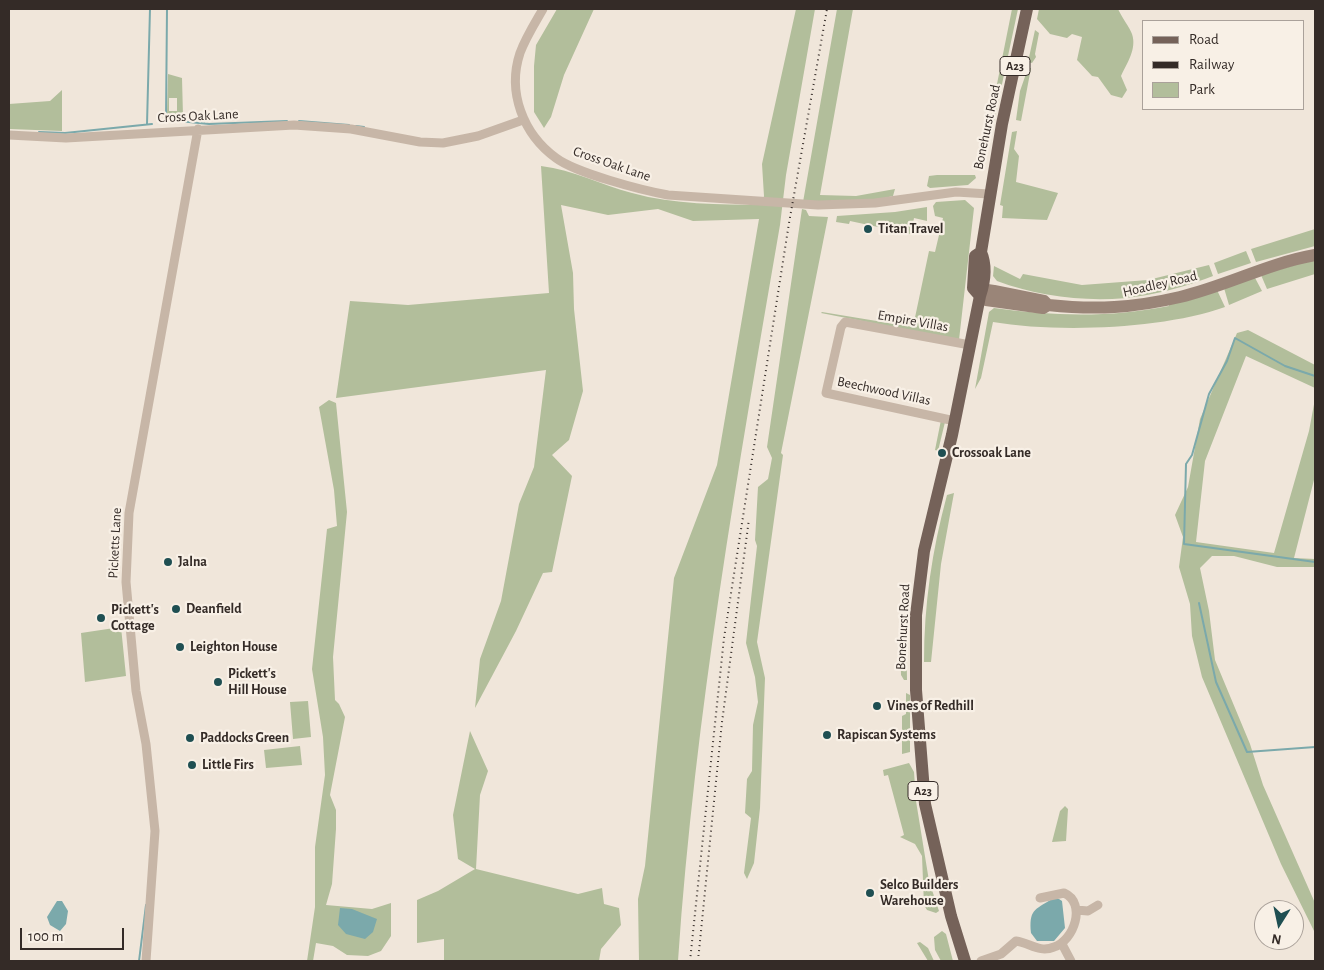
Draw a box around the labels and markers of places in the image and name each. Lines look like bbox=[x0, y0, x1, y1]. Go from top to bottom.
place label: Titan Travel bbox=[878, 221, 944, 237]
marker: Titan Travel bbox=[862, 223, 874, 235]
place label: Crossoak Lane bbox=[952, 445, 1031, 461]
marker: Crossoak Lane bbox=[936, 447, 948, 459]
place label: Jalna bbox=[178, 554, 207, 570]
marker: Jalna bbox=[162, 556, 174, 568]
place label: Deanfield bbox=[186, 601, 242, 617]
place label: Pickett's Cottage bbox=[111, 602, 159, 634]
marker: Deanfield bbox=[170, 603, 182, 615]
marker: Pickett's Cottage bbox=[95, 612, 107, 624]
place label: Leighton House bbox=[190, 639, 277, 655]
marker: Leighton House bbox=[174, 641, 186, 653]
place label: Pickett's Hill House bbox=[228, 666, 287, 699]
marker: Pickett's Hill House bbox=[212, 676, 224, 688]
place label: Vines of Redhill bbox=[887, 698, 974, 714]
marker: Vines of Redhill bbox=[871, 700, 883, 712]
place label: Rapiscan Systems bbox=[837, 727, 936, 743]
marker: Rapiscan Systems bbox=[821, 729, 833, 741]
place label: Paddocks Green bbox=[200, 730, 289, 746]
marker: Paddocks Green bbox=[184, 732, 196, 744]
place label: Little Firs bbox=[202, 757, 254, 773]
marker: Little Firs bbox=[186, 759, 198, 771]
place label: Selco Builders Warehouse bbox=[880, 877, 958, 910]
marker: Selco Builders Warehouse bbox=[864, 887, 876, 899]

